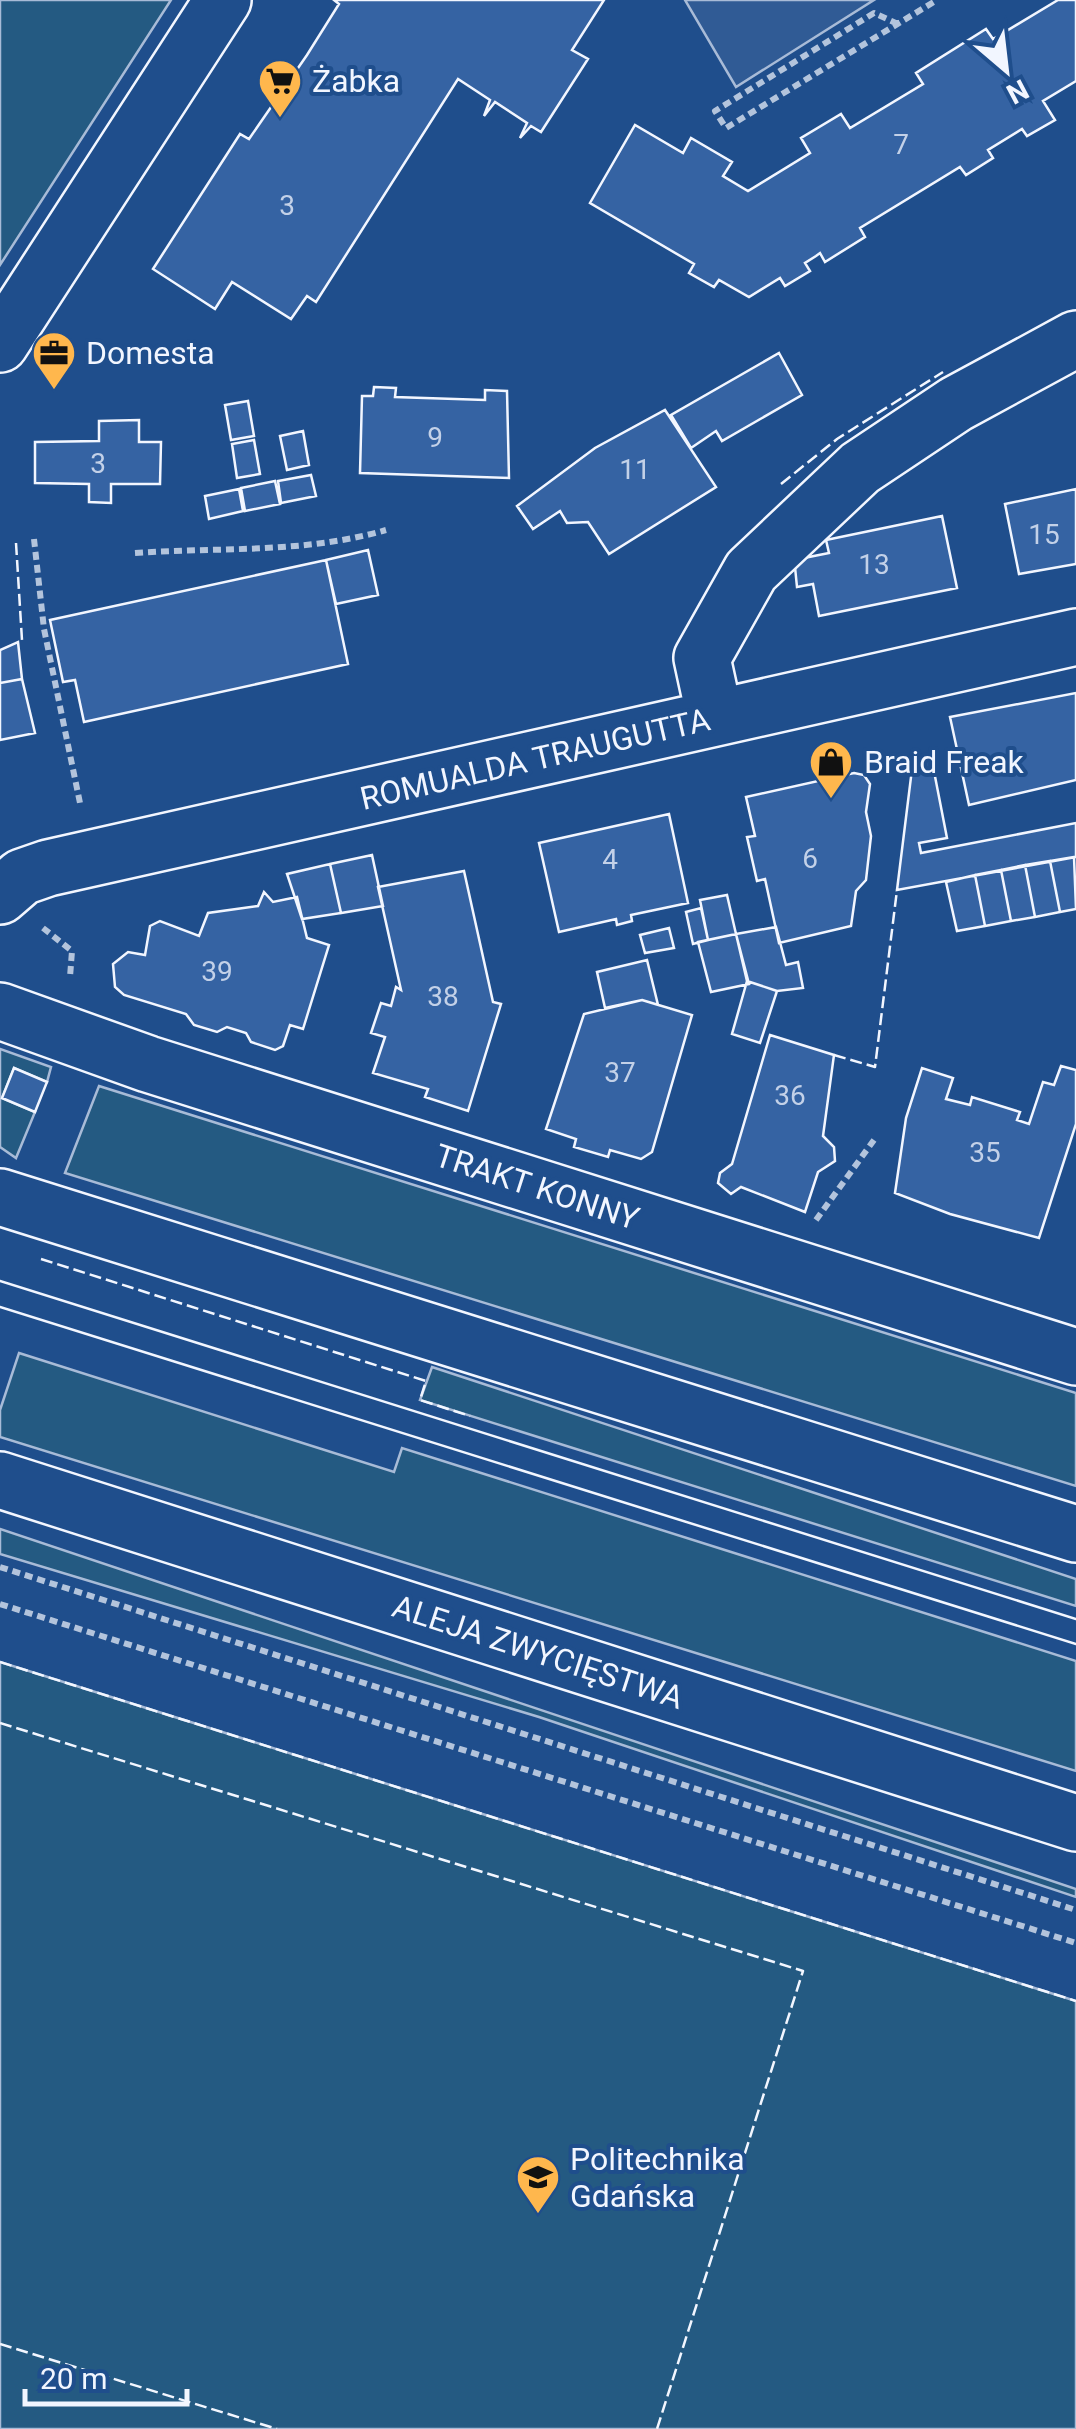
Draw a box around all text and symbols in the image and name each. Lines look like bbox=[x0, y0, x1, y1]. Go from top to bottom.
north arrow bbox=[956, 20, 1056, 120]
supermarket icon: Żabka bbox=[257, 58, 303, 119]
place label: Żabka bbox=[312, 62, 400, 100]
text: N bbox=[1001, 72, 1034, 111]
house number: 7 bbox=[893, 128, 909, 161]
house number: 3 bbox=[279, 189, 295, 222]
office icon: Domesta bbox=[31, 330, 77, 391]
place label: Domesta bbox=[86, 334, 215, 372]
house number: 9 bbox=[427, 421, 443, 454]
house number: 3 bbox=[90, 447, 106, 480]
house number: 11 bbox=[619, 453, 651, 486]
house number: 15 bbox=[1028, 518, 1060, 551]
house number: 13 bbox=[858, 548, 890, 581]
street label: ROMUALDA TRAUGUTTA bbox=[356, 700, 714, 818]
shop icon: Braid Freak bbox=[808, 739, 854, 800]
place label: Braid Freak bbox=[864, 743, 1025, 781]
house number: 6 bbox=[802, 842, 818, 875]
house number: 4 bbox=[602, 843, 618, 876]
house number: 39 bbox=[201, 955, 233, 988]
house number: 38 bbox=[427, 980, 459, 1013]
house number: 37 bbox=[604, 1056, 636, 1089]
house number: 36 bbox=[774, 1079, 806, 1112]
street label: TRAKT KONNY bbox=[430, 1136, 644, 1238]
house number: 35 bbox=[969, 1136, 1001, 1169]
street label: ALEJA ZWYCIĘSTWA bbox=[388, 1587, 688, 1717]
place label: Politechnika Gdańska bbox=[570, 2140, 745, 2215]
school or university icon: Politechnika Gdańska bbox=[515, 2154, 561, 2215]
scale bar bbox=[25, 2344, 188, 2406]
text: 20 m bbox=[40, 2361, 107, 2396]

